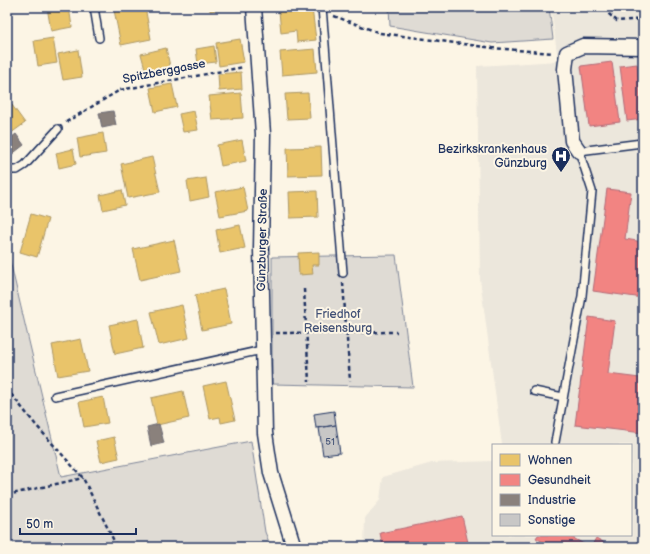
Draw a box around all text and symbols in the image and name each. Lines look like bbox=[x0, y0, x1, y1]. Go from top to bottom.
street label: Spitzberggasse bbox=[121, 56, 207, 87]
place label: Bezirkskrankenhaus Günzburg bbox=[438, 142, 547, 171]
hospital icon: Bezirkskrankenhaus Günzburg bbox=[550, 145, 572, 173]
street label: Günzburger Straße bbox=[254, 189, 271, 291]
park label: Friedhof Reisensburg bbox=[304, 307, 372, 336]
house number: 51 bbox=[325, 436, 335, 448]
legend bbox=[492, 444, 632, 536]
text: Wohnen bbox=[528, 453, 573, 468]
text: Gesundheit bbox=[528, 473, 591, 488]
text: Industrie bbox=[528, 493, 576, 508]
scale bar bbox=[20, 510, 136, 536]
text: Sonstige bbox=[528, 513, 575, 528]
text: 50 m bbox=[26, 517, 53, 532]

